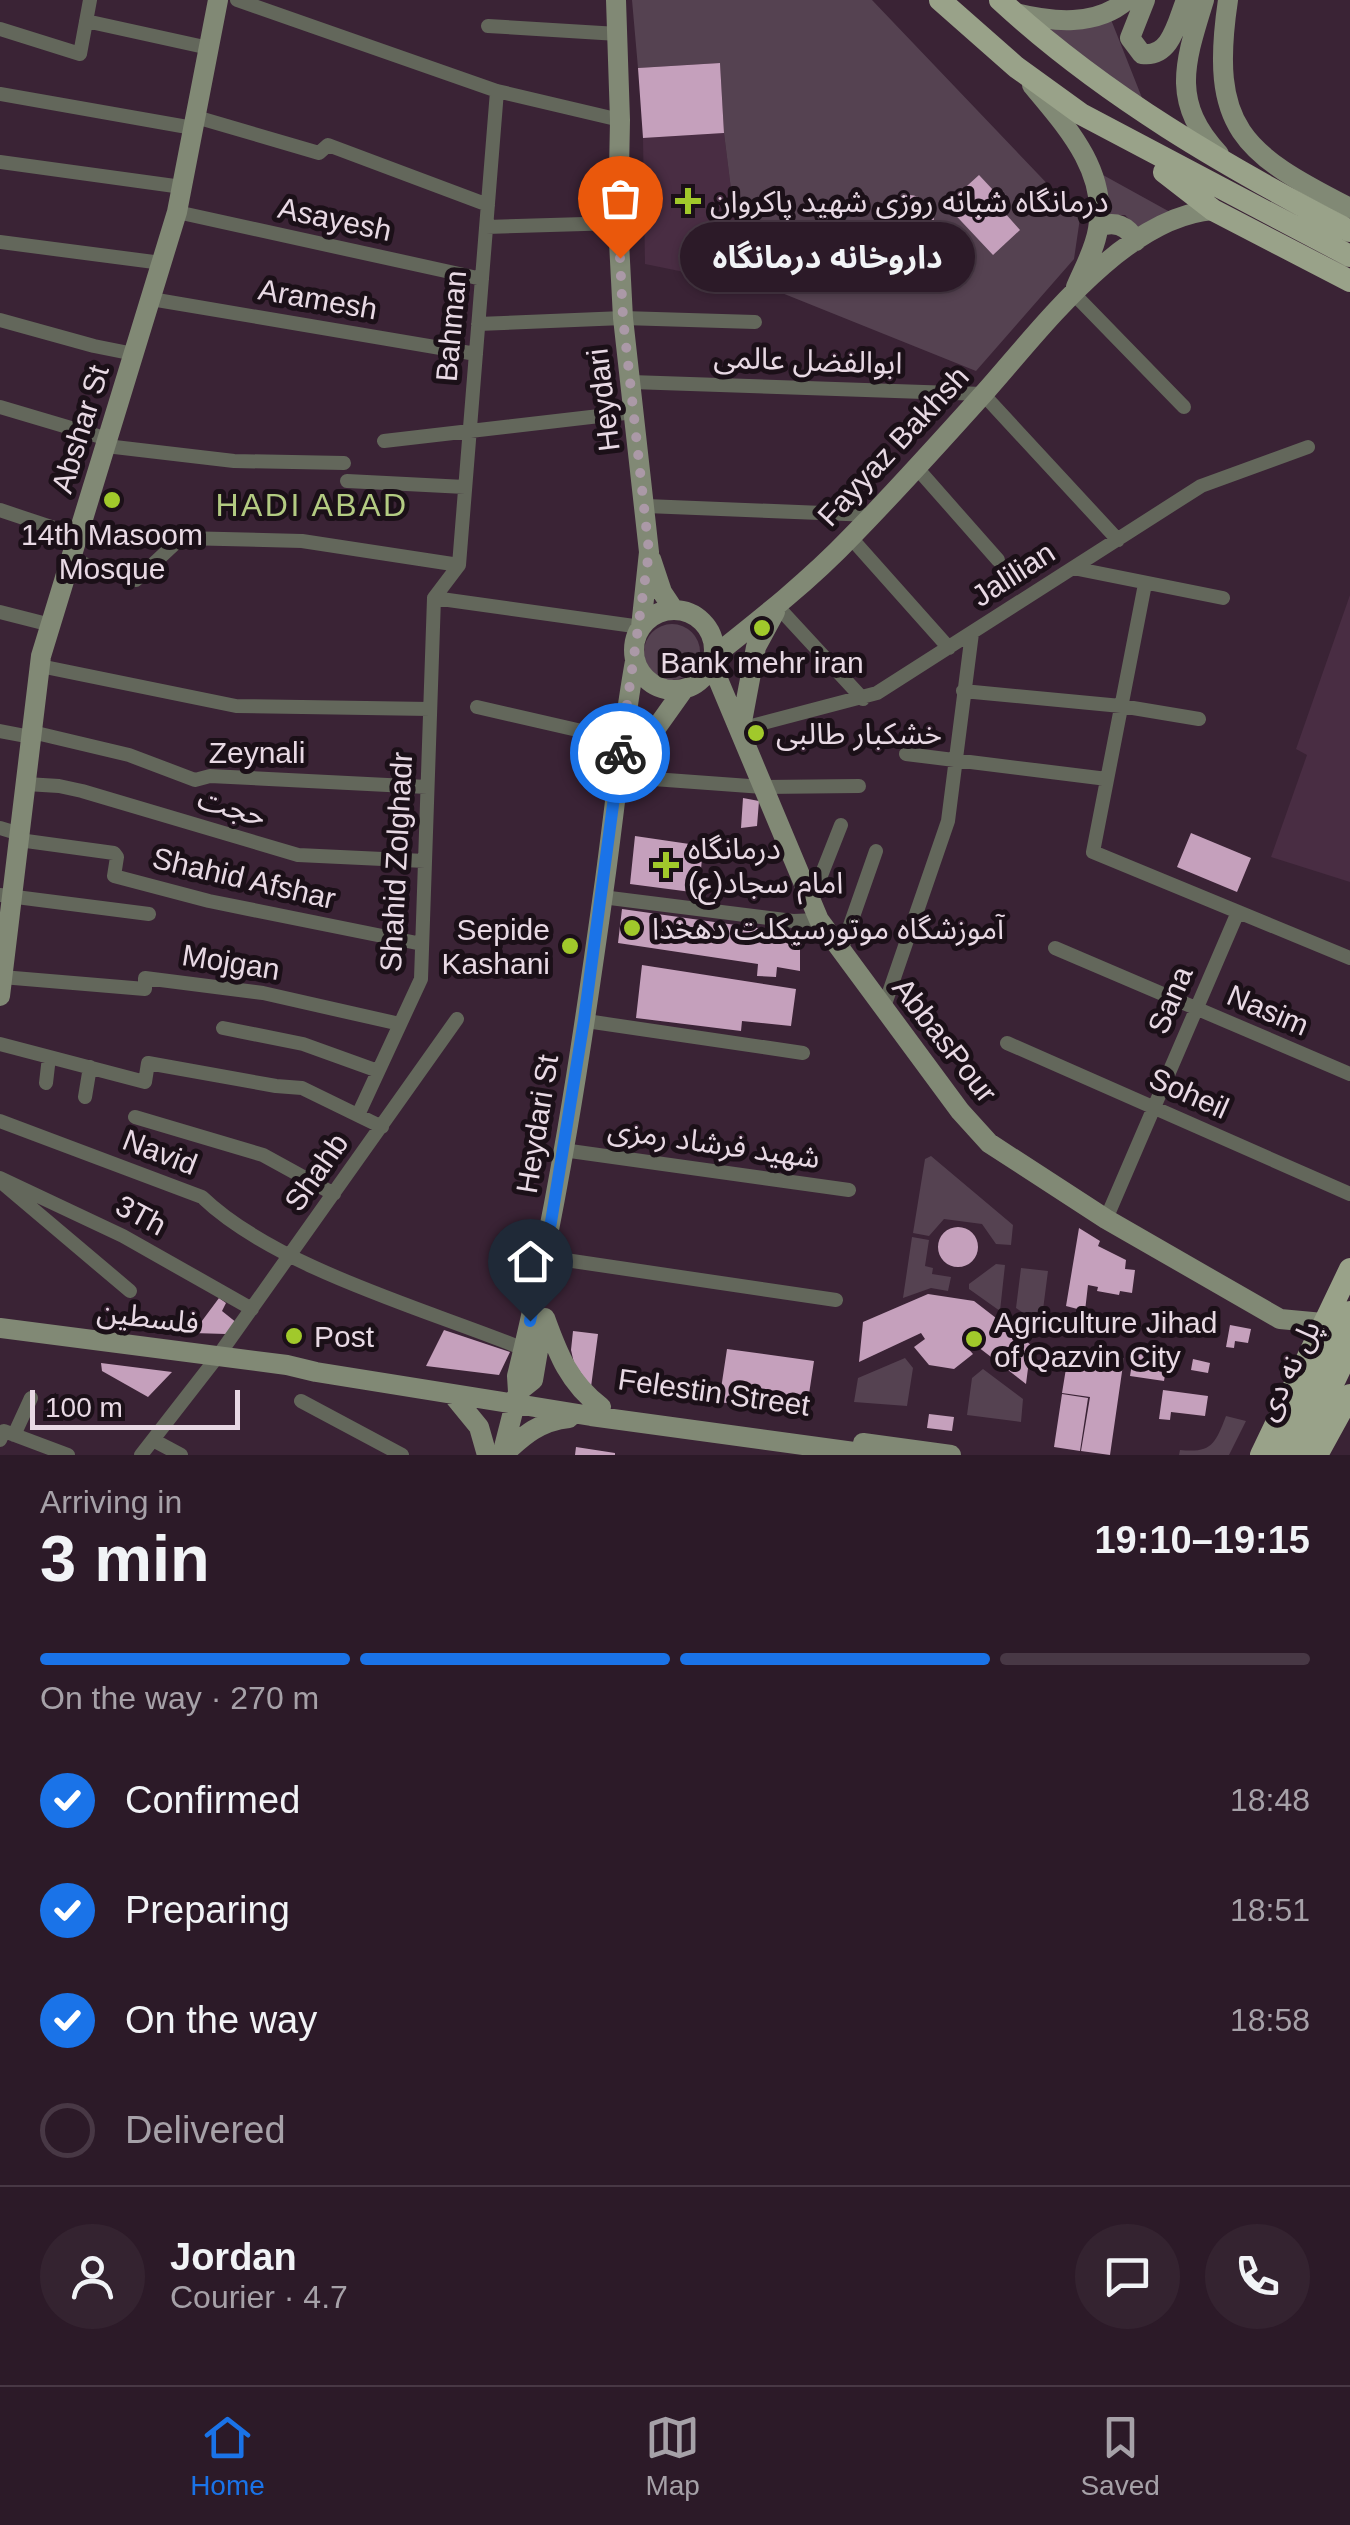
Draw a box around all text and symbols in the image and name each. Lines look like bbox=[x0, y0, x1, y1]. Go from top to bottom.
pin bbox=[578, 156, 663, 259]
icon: bag bbox=[593, 171, 648, 226]
place label: درمانگاه شبانه روزی شهید پاکروان bbox=[710, 185, 1108, 221]
marker: درمانگاه شبانه روزی شهید پاکروان bbox=[675, 188, 701, 214]
street label: Asayesh bbox=[275, 191, 395, 247]
callout: داروخانه درمانگاه bbox=[680, 223, 975, 293]
text: داروخانه درمانگاه bbox=[712, 239, 943, 275]
street label: Bahman bbox=[430, 269, 472, 383]
street label: Aramesh bbox=[256, 272, 380, 326]
street label: ابوالفضل عالمی bbox=[713, 340, 903, 381]
street label: Heydari bbox=[580, 347, 626, 453]
street label: Fayyaz Bakhsh bbox=[811, 360, 975, 532]
street label: Abshar St bbox=[45, 361, 115, 497]
district label: HADI ABAD bbox=[215, 487, 409, 523]
marker: 14th Masoom Mosque bbox=[101, 489, 123, 511]
place label: 14th Masoom Mosque bbox=[21, 518, 203, 585]
street label: Jalilian bbox=[966, 535, 1060, 613]
marker: Bank mehr iran bbox=[751, 617, 773, 639]
place label: Bank mehr iran bbox=[660, 646, 864, 679]
courier bbox=[570, 703, 670, 803]
place label: خشکبار طالبی bbox=[776, 717, 942, 751]
marker: خشکبار طالبی bbox=[745, 722, 767, 744]
icon: bike bbox=[593, 726, 648, 781]
street label: Zeynali bbox=[209, 736, 305, 769]
street label: Shahid Zolghadr bbox=[374, 751, 418, 973]
street label: حجت bbox=[194, 782, 270, 832]
place label: درمانگاه امام سجاد(ع) bbox=[688, 832, 843, 905]
street label: Shahid Afshar bbox=[149, 841, 339, 915]
marker: درمانگاه امام سجاد(ع) bbox=[653, 852, 679, 878]
place label: آموزشگاه موتورسیکلت دهخدا bbox=[652, 912, 1005, 946]
place label: Sepide Kashani bbox=[442, 913, 550, 980]
marker: آموزشگاه موتورسیکلت دهخدا bbox=[621, 917, 643, 939]
marker: Sepide Kashani bbox=[559, 935, 581, 957]
street label: Mojgan bbox=[180, 938, 282, 986]
street label: Sana bbox=[1141, 961, 1199, 1039]
street label: AbbasPour bbox=[886, 971, 1004, 1109]
street label: Nasim bbox=[1222, 978, 1314, 1042]
street label: Heydari St bbox=[510, 1052, 564, 1196]
street label: Soheil bbox=[1144, 1061, 1234, 1125]
street label: شهید فرشاد رمزی bbox=[606, 1112, 822, 1175]
street label: Navid bbox=[118, 1123, 202, 1181]
street label: Shahb bbox=[278, 1127, 354, 1217]
street label: 3Th bbox=[110, 1188, 172, 1242]
pin bbox=[488, 1219, 573, 1322]
icon: home bbox=[503, 1234, 558, 1289]
street label: فلسطین bbox=[95, 1294, 201, 1341]
place label: Agriculture Jihad of Qazvin City bbox=[994, 1306, 1217, 1373]
street label: پل نه دی bbox=[1250, 1315, 1329, 1427]
place label: Post bbox=[314, 1320, 375, 1353]
marker: Post bbox=[283, 1325, 305, 1347]
marker: Agriculture Jihad of Qazvin City bbox=[963, 1328, 985, 1350]
street label: Felestin Street bbox=[616, 1362, 813, 1422]
scale bar bbox=[30, 1385, 240, 1430]
text: 100 m bbox=[45, 1392, 123, 1423]
text: Arriving in bbox=[40, 1484, 182, 1520]
text: 19:10–19:15 bbox=[1094, 1519, 1310, 1561]
text: 3 min bbox=[40, 1522, 210, 1595]
text: On the way · 270 m bbox=[40, 1680, 319, 1716]
icon: check bbox=[40, 1773, 95, 1828]
text: Confirmed bbox=[125, 1779, 300, 1821]
text: 18:48 bbox=[1230, 1782, 1310, 1818]
icon: check bbox=[40, 1883, 95, 1938]
text: Preparing bbox=[125, 1889, 290, 1931]
text: 18:51 bbox=[1230, 1892, 1310, 1928]
icon: check bbox=[40, 1993, 95, 2048]
text: On the way bbox=[125, 1999, 317, 2041]
text: 18:58 bbox=[1230, 2002, 1310, 2038]
text: Delivered bbox=[125, 2109, 286, 2151]
button: person bbox=[40, 2224, 145, 2329]
button: chat bbox=[1075, 2224, 1180, 2329]
button: phone bbox=[1205, 2224, 1310, 2329]
text: Jordan bbox=[170, 2236, 297, 2278]
text: Courier · 4.7 bbox=[170, 2279, 348, 2315]
tab: Home bbox=[190, 2410, 265, 2502]
tab: Map bbox=[645, 2410, 700, 2502]
tab: Saved bbox=[1080, 2410, 1160, 2502]

